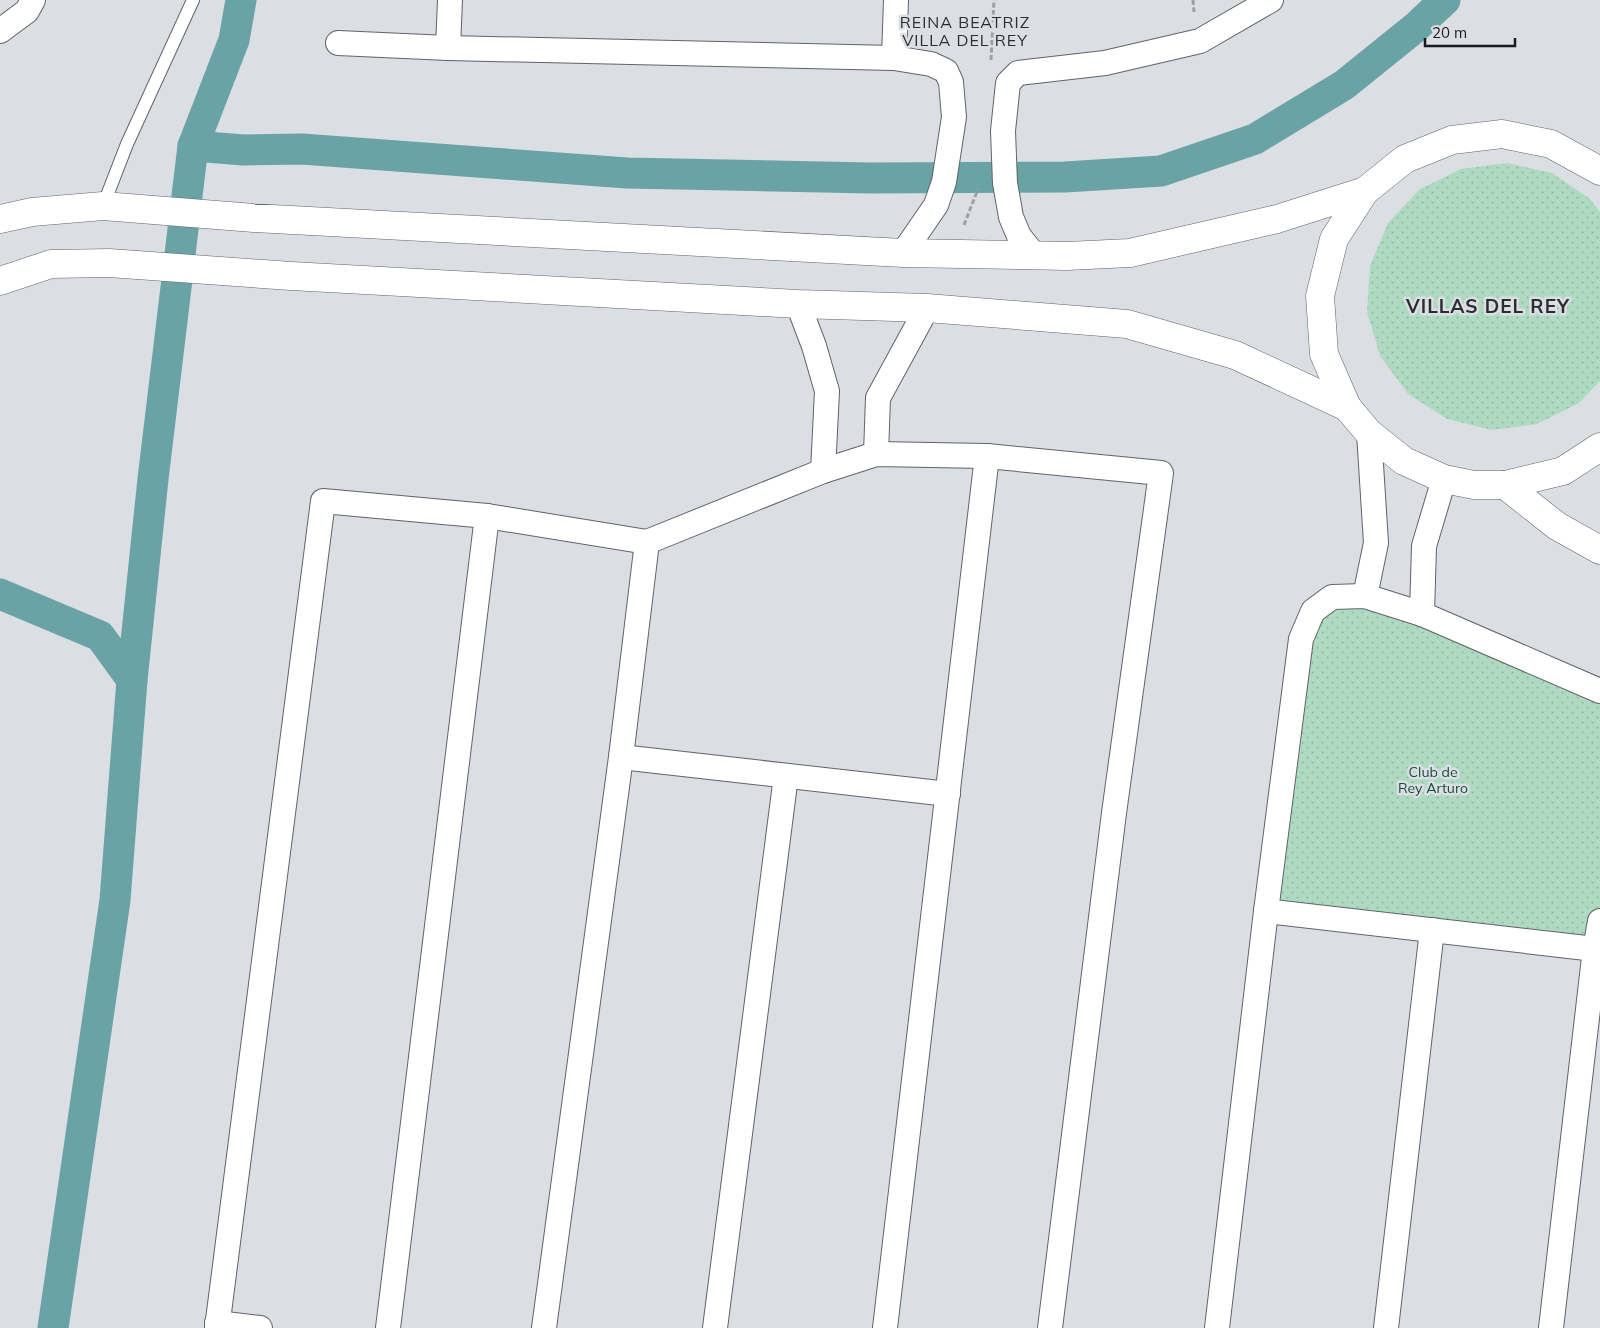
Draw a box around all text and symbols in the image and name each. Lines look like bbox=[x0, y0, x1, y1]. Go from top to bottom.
district label: REINA BEATRIZ VILLA DEL REY bbox=[900, 12, 1030, 50]
scale bar bbox=[1425, 15, 1515, 47]
text: 20 m bbox=[1432, 23, 1467, 42]
district label: VILLAS DEL REY bbox=[1405, 294, 1570, 318]
park label: Club de Rey Arturo bbox=[1398, 763, 1468, 797]

